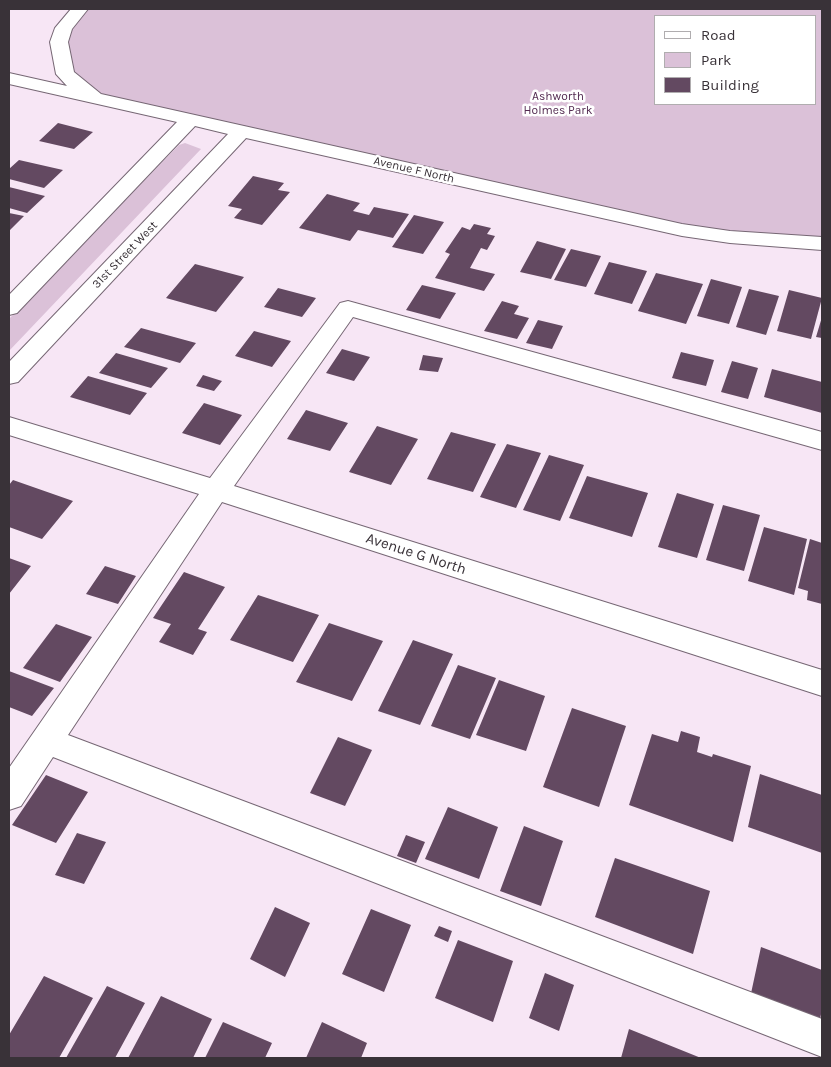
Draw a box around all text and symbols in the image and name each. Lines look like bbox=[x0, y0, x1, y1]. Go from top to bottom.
legend bbox=[654, 15, 816, 105]
text: Road bbox=[701, 26, 736, 44]
text: Park bbox=[701, 51, 731, 69]
text: Building bbox=[701, 76, 759, 94]
park label: Ashworth Holmes Park bbox=[524, 90, 592, 118]
street label: Avenue F North bbox=[372, 154, 456, 186]
street label: 31st Street West bbox=[89, 218, 161, 292]
street label: Avenue G North bbox=[363, 529, 469, 579]

